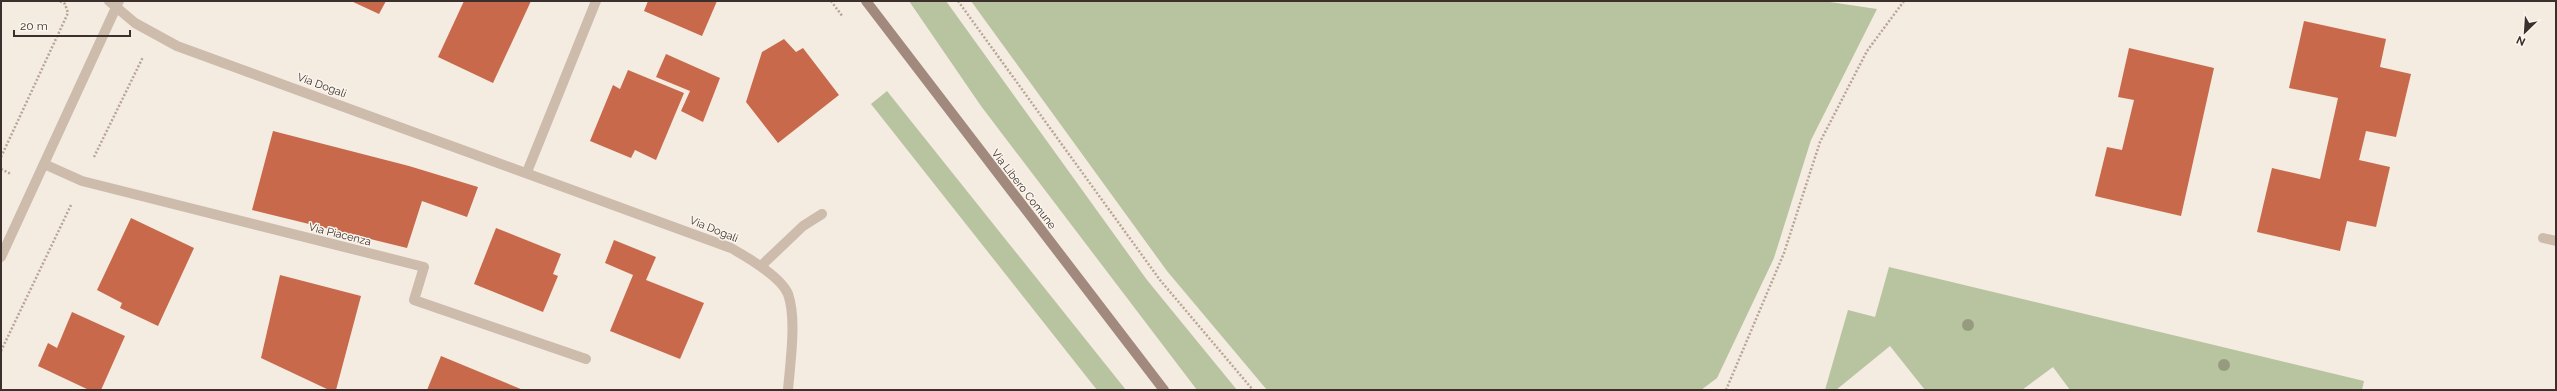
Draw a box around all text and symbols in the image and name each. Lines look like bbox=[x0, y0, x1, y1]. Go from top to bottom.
scale bar bbox=[14, 12, 130, 38]
north arrow bbox=[2505, 12, 2545, 52]
text: 20 m bbox=[20, 19, 48, 33]
text: N bbox=[2514, 33, 2528, 48]
street label: Via Dogali bbox=[296, 71, 348, 100]
street label: Via Libero Comune bbox=[989, 147, 1059, 232]
street label: Via Dogali bbox=[688, 214, 740, 245]
street label: Via Piacenza bbox=[307, 220, 373, 249]

